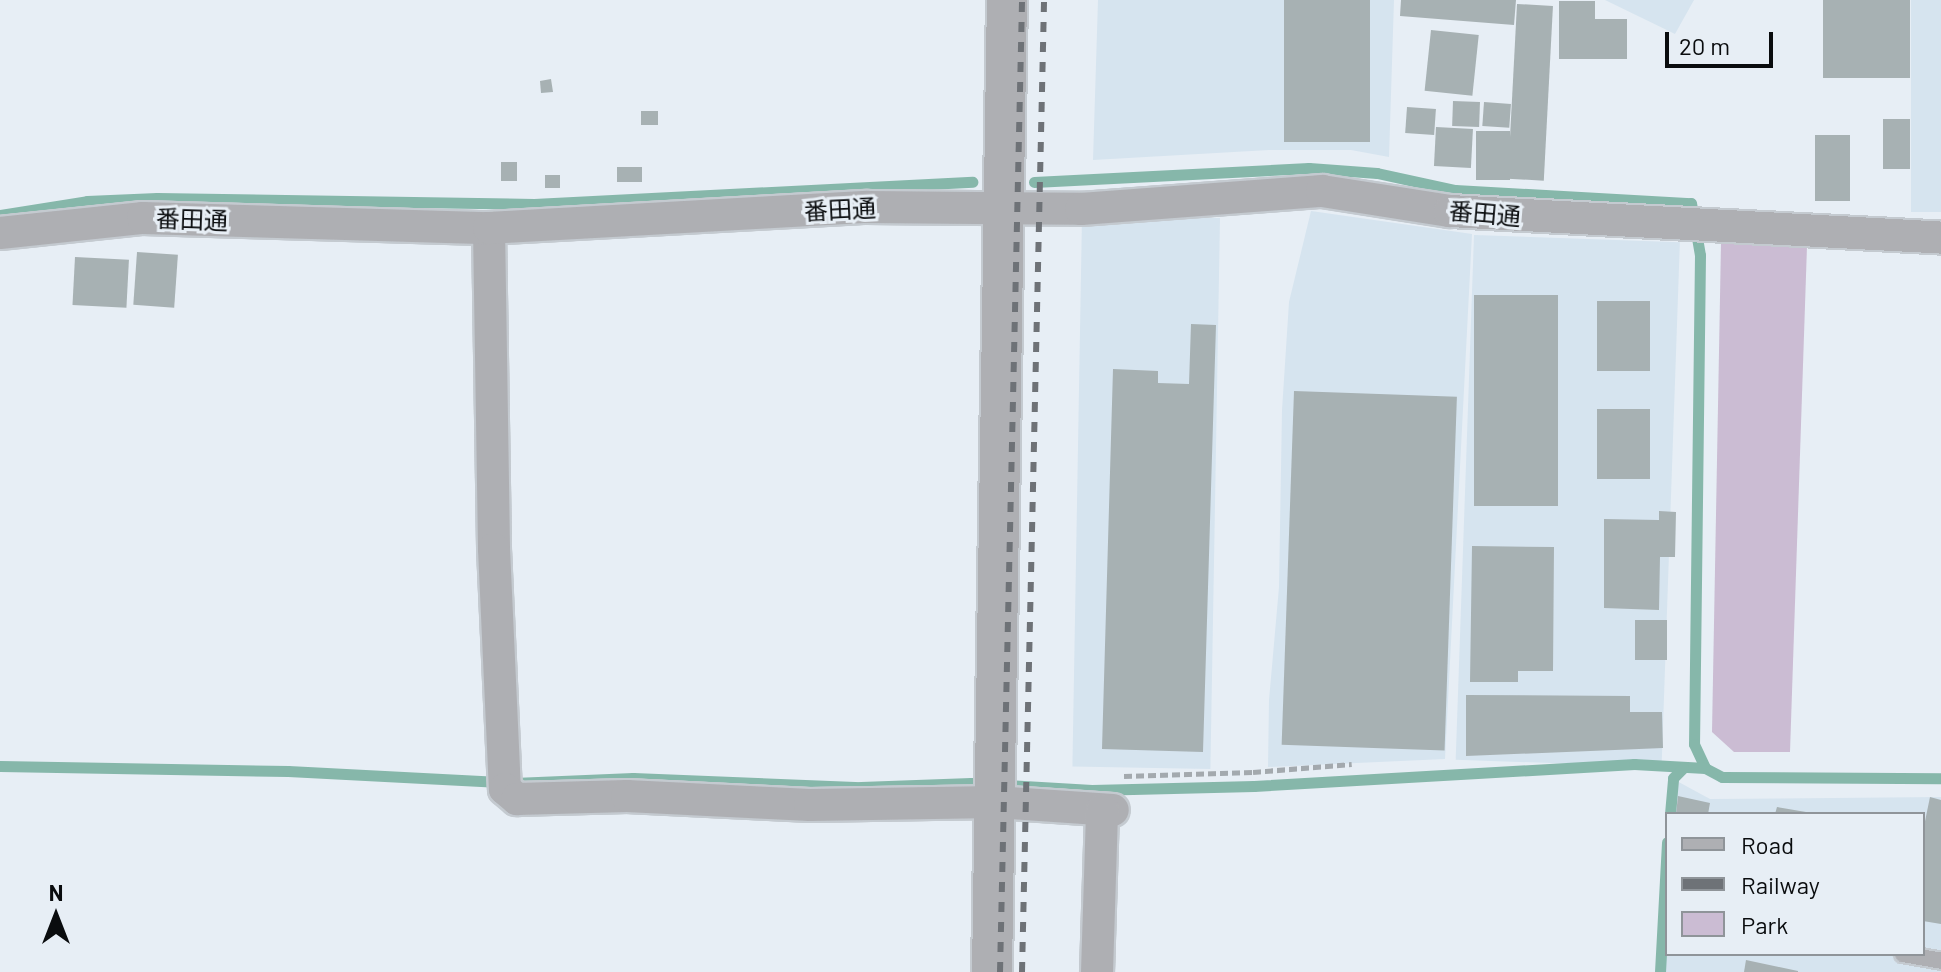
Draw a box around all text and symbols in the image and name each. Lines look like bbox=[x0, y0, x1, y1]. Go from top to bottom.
scale bar bbox=[1669, 16, 1777, 66]
text: 20 m bbox=[1679, 31, 1730, 60]
street label: 番田通 bbox=[803, 193, 877, 225]
street label: 番田通 bbox=[1448, 196, 1522, 230]
street label: 番田通 bbox=[156, 203, 228, 235]
legend bbox=[1665, 812, 1925, 956]
text: Road bbox=[1741, 830, 1794, 859]
text: Railway bbox=[1741, 870, 1820, 899]
north arrow bbox=[16, 876, 96, 956]
text: N bbox=[49, 879, 63, 905]
text: Park bbox=[1741, 910, 1788, 939]

